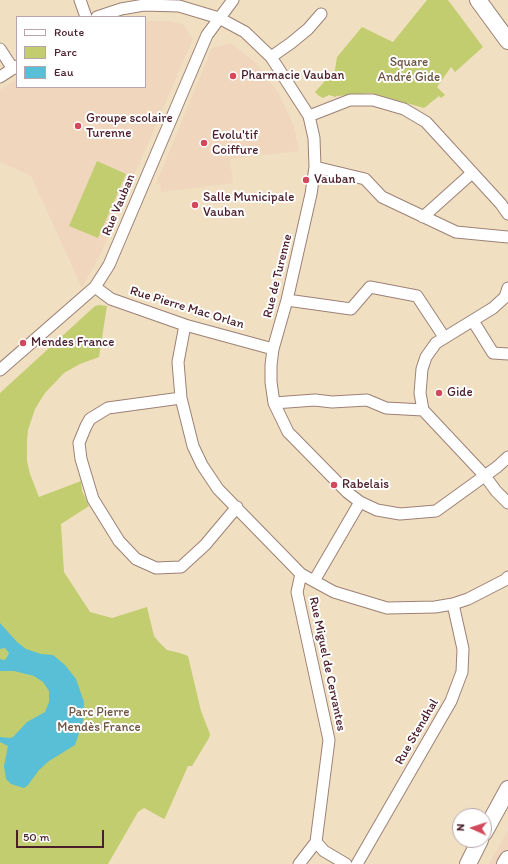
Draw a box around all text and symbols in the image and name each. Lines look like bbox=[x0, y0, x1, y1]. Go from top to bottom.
legend bbox=[16, 16, 146, 88]
text: Route bbox=[54, 25, 84, 39]
text: Parc bbox=[54, 45, 77, 59]
park label: Square André Gide bbox=[378, 55, 440, 86]
text: Eau bbox=[54, 65, 73, 79]
place label: Pharmacie Vauban bbox=[241, 68, 344, 84]
marker: Pharmacie Vauban bbox=[228, 71, 238, 81]
place label: Groupe scolaire Turenne bbox=[86, 111, 173, 142]
marker: Groupe scolaire Turenne bbox=[73, 121, 83, 131]
place label: Evolu'tif Coiffure bbox=[212, 128, 258, 159]
marker: Evolu'tif Coiffure bbox=[199, 138, 209, 148]
street label: Rue Vauban bbox=[99, 172, 139, 238]
place label: Vauban bbox=[314, 172, 355, 188]
marker: Vauban bbox=[301, 175, 311, 185]
place label: Salle Municipale Vauban bbox=[203, 190, 294, 221]
marker: Salle Municipale Vauban bbox=[190, 200, 200, 210]
street label: Rue de Turenne bbox=[260, 232, 296, 320]
street label: Rue Pierre Mac Orlan bbox=[128, 283, 246, 333]
place label: Mendes France bbox=[31, 335, 114, 351]
marker: Mendes France bbox=[18, 338, 28, 348]
place label: Gide bbox=[447, 385, 473, 401]
marker: Gide bbox=[434, 388, 444, 398]
place label: Rabelais bbox=[342, 477, 389, 493]
marker: Rabelais bbox=[329, 480, 339, 490]
street label: Rue Miguel de Cervantes bbox=[305, 595, 349, 733]
street label: Rue Stendhal bbox=[392, 696, 442, 768]
park label: Parc Pierre Mendès France bbox=[57, 705, 141, 736]
north arrow bbox=[452, 808, 492, 848]
scale bar bbox=[18, 822, 106, 848]
text: N bbox=[454, 823, 467, 831]
text: 50 m bbox=[23, 830, 49, 844]

